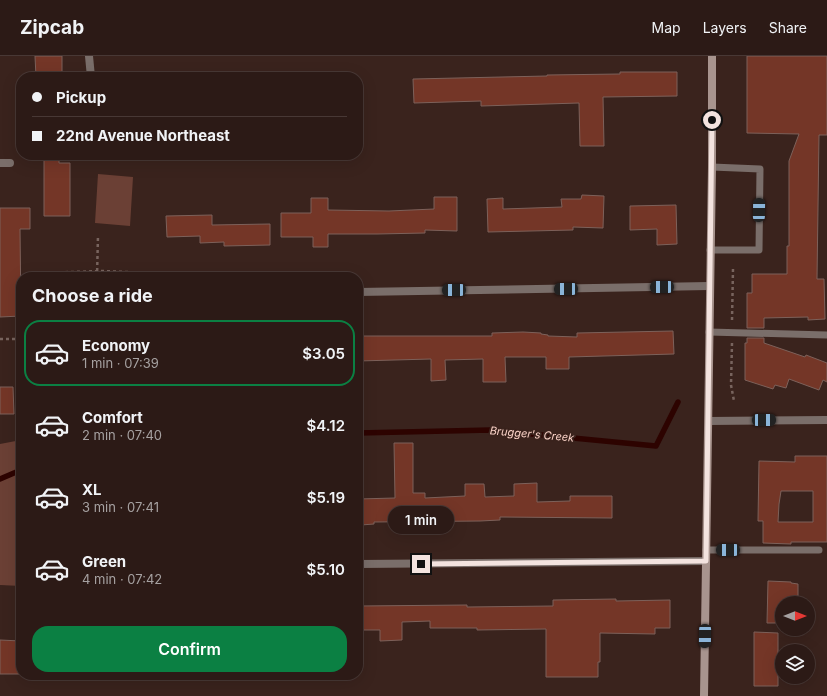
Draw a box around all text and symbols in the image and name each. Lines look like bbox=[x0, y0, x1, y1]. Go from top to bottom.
text: Zipcab bbox=[20, 16, 84, 39]
text: Map bbox=[652, 19, 681, 36]
text: Layers bbox=[703, 19, 747, 36]
text: Share bbox=[769, 19, 807, 36]
text: Pickup bbox=[56, 88, 106, 107]
route start bbox=[703, 111, 721, 129]
text: 22nd Avenue Northeast bbox=[56, 126, 230, 145]
car bbox=[753, 198, 765, 222]
car bbox=[650, 281, 674, 293]
car bbox=[554, 283, 578, 295]
car bbox=[442, 284, 466, 296]
text: Choose a ride bbox=[32, 285, 153, 306]
icon: car bbox=[34, 335, 70, 371]
text: Economy bbox=[82, 336, 150, 355]
text: $3.05 bbox=[302, 344, 345, 363]
text: 1 min · 07:39 bbox=[82, 355, 159, 371]
icon: car bbox=[34, 407, 70, 443]
text: Comfort bbox=[82, 408, 143, 427]
car bbox=[752, 414, 776, 426]
text: $4.12 bbox=[307, 416, 345, 435]
water label: Brugger's Creek bbox=[489, 423, 576, 445]
text: 2 min · 07:40 bbox=[82, 427, 162, 443]
icon: car bbox=[34, 479, 70, 515]
text: XL bbox=[82, 480, 102, 499]
text: $5.19 bbox=[307, 488, 345, 507]
text: 3 min · 07:41 bbox=[82, 499, 159, 515]
callout: 1 min bbox=[388, 506, 454, 534]
text: 1 min bbox=[405, 512, 437, 528]
car bbox=[716, 544, 740, 556]
icon: car bbox=[34, 551, 70, 587]
text: Green bbox=[82, 552, 126, 571]
route end bbox=[412, 555, 430, 573]
text: $5.10 bbox=[306, 560, 345, 579]
text: 4 min · 07:42 bbox=[82, 571, 162, 587]
north arrow bbox=[775, 596, 815, 636]
map controls bbox=[775, 596, 815, 684]
car bbox=[699, 624, 711, 648]
button: Confirm bbox=[32, 626, 347, 672]
button: layers bbox=[775, 644, 815, 684]

